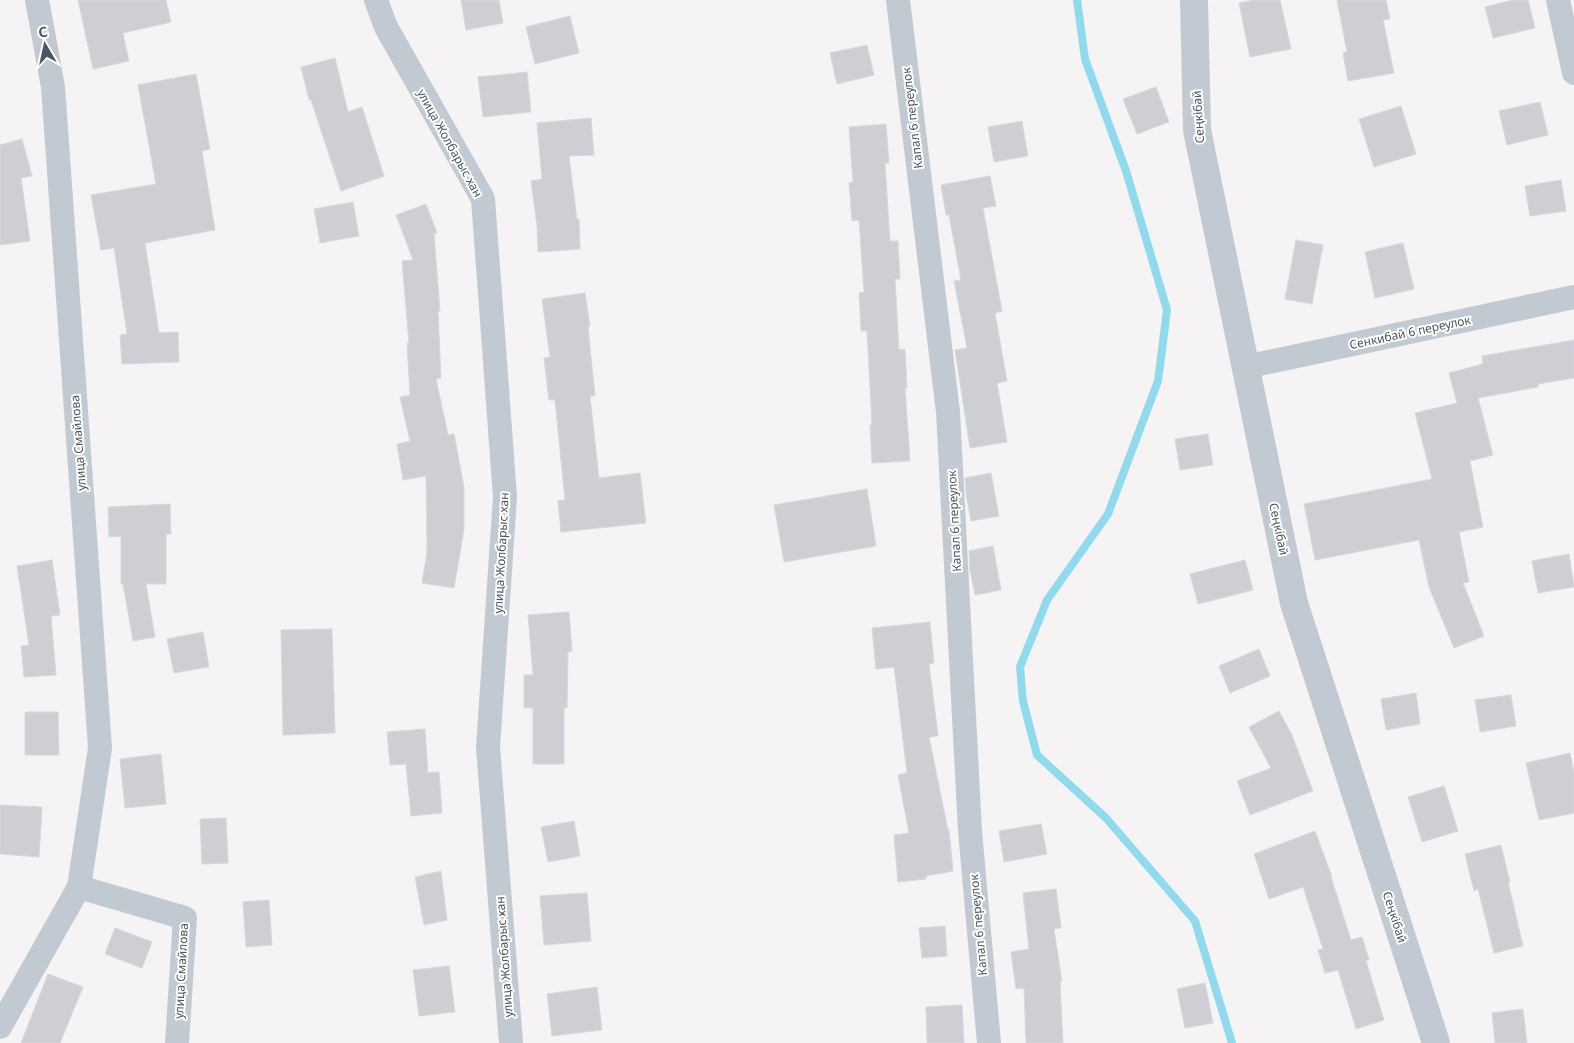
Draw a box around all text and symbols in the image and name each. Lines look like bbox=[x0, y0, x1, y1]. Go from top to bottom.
north arrow bbox=[20, 20, 70, 70]
text: С bbox=[37, 22, 49, 42]
street label: Капал 6 переулок bbox=[897, 66, 927, 169]
street label: улица Жолбарыс хан bbox=[413, 86, 487, 200]
street label: Сеңкібай bbox=[1188, 90, 1208, 144]
street label: Сенкибай 6 переулок bbox=[1348, 311, 1473, 353]
street label: улица Смайлова bbox=[66, 395, 90, 491]
street label: Капал 6 переулок bbox=[943, 469, 965, 572]
street label: улица Жолбарыс хан bbox=[489, 492, 513, 614]
street label: Сеңкібай bbox=[1265, 501, 1293, 557]
street label: Капал 6 переулок bbox=[965, 873, 991, 976]
street label: Сеңкібай bbox=[1379, 889, 1411, 945]
street label: улица Жолбарыс хан bbox=[491, 896, 517, 1018]
street label: улица Смайлова bbox=[170, 923, 192, 1019]

